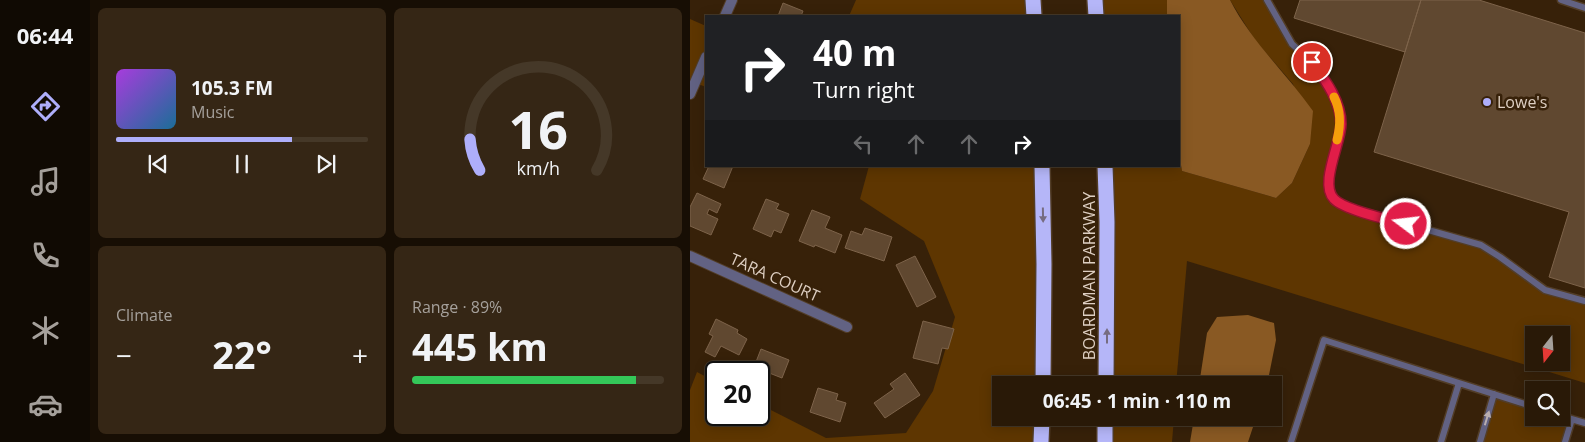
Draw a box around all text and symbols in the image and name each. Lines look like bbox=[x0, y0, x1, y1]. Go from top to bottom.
text: 06:44 bbox=[17, 20, 73, 50]
text: 40 m bbox=[813, 29, 896, 76]
icon: right bbox=[730, 35, 795, 100]
pin bbox=[1291, 41, 1333, 83]
icon: arrive bbox=[1298, 48, 1326, 76]
text: Turn right bbox=[813, 74, 915, 104]
text: 105.3 FM bbox=[191, 75, 273, 101]
icon: directions bbox=[28, 89, 63, 124]
place label: Lowe's bbox=[1497, 91, 1548, 113]
text: 16 bbox=[508, 93, 568, 164]
marker: Lowe's bbox=[1481, 96, 1493, 108]
text: Music bbox=[191, 101, 235, 123]
icon: left bbox=[849, 130, 877, 158]
icon: ahead bbox=[902, 130, 930, 158]
icon: ahead bbox=[955, 130, 983, 158]
icon: right bbox=[1008, 130, 1036, 158]
icon: previous bbox=[144, 150, 172, 178]
icon: pause bbox=[228, 150, 256, 178]
icon: next bbox=[312, 150, 340, 178]
text: km/h bbox=[516, 156, 560, 180]
icon: music bbox=[28, 164, 63, 199]
street label: BOARDMAN PARKWAY bbox=[1078, 192, 1100, 360]
position arrow bbox=[1379, 197, 1431, 249]
one-way arrow bbox=[1039, 207, 1047, 223]
icon: phone bbox=[28, 238, 63, 273]
street label: TARA COURT bbox=[727, 247, 823, 307]
text: Range · 89% bbox=[412, 296, 502, 318]
text: Climate bbox=[116, 304, 173, 326]
icon: climate bbox=[28, 313, 63, 348]
text: 445 km bbox=[412, 320, 548, 372]
north arrow bbox=[1525, 326, 1570, 371]
map controls bbox=[1525, 326, 1570, 426]
text: 22° bbox=[212, 328, 272, 380]
one-way arrow bbox=[1103, 328, 1111, 344]
text: − bbox=[116, 336, 132, 374]
text: + bbox=[352, 336, 368, 374]
speed limit sign: 20 bbox=[705, 361, 770, 426]
button: search bbox=[1525, 381, 1570, 426]
icon: car bbox=[28, 387, 63, 422]
text: 06:45 · 1 min · 110 m bbox=[1043, 388, 1231, 414]
one-way arrow bbox=[1483, 410, 1491, 425]

